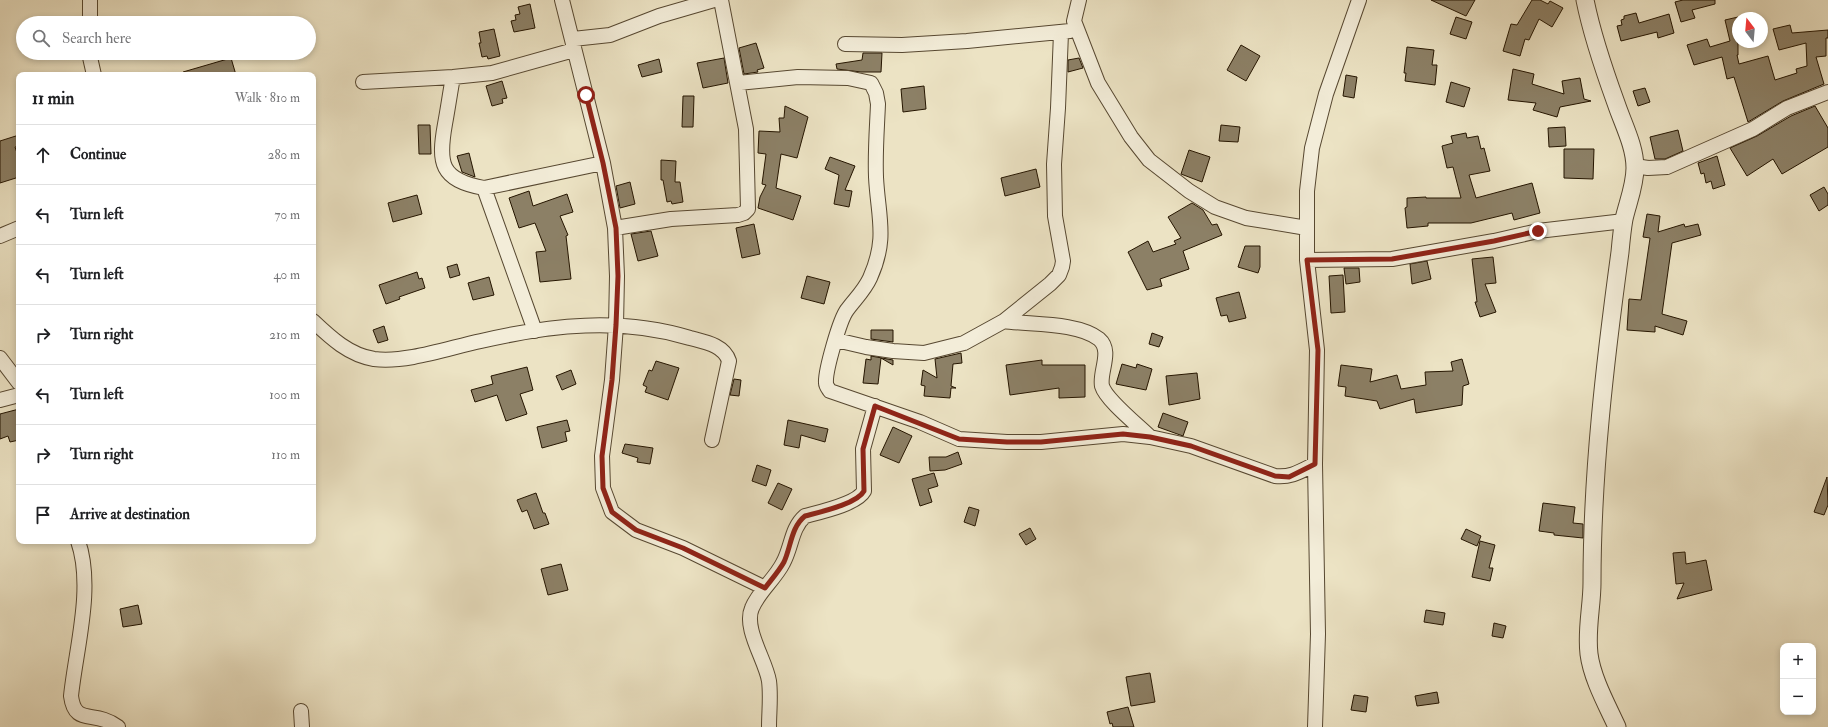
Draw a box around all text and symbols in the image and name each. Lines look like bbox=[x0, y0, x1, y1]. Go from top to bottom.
north arrow bbox=[1732, 12, 1768, 48]
search box bbox=[16, 16, 316, 60]
icon: search bbox=[30, 27, 52, 49]
text: Search here bbox=[62, 29, 131, 48]
route start bbox=[577, 86, 595, 104]
text: 11 min bbox=[32, 88, 74, 109]
text: Walk · 810 m bbox=[235, 90, 300, 106]
icon: ahead bbox=[32, 144, 54, 166]
text: Continue bbox=[70, 145, 126, 164]
text: 280 m bbox=[268, 147, 300, 163]
icon: left bbox=[32, 204, 54, 226]
text: Turn left bbox=[70, 205, 124, 224]
text: 70 m bbox=[275, 207, 300, 223]
route end bbox=[1529, 222, 1547, 240]
icon: left bbox=[32, 264, 54, 286]
text: Turn left bbox=[70, 265, 124, 284]
text: 40 m bbox=[274, 267, 300, 283]
icon: right bbox=[32, 324, 54, 346]
text: Turn right bbox=[70, 325, 133, 344]
text: 210 m bbox=[269, 327, 300, 343]
icon: left bbox=[32, 384, 54, 406]
text: Turn left bbox=[70, 385, 124, 404]
text: 100 m bbox=[269, 387, 300, 403]
icon: right bbox=[32, 444, 54, 466]
text: Turn right bbox=[70, 445, 133, 464]
text: 110 m bbox=[271, 447, 300, 463]
icon: arrive bbox=[32, 504, 54, 526]
text: Arrive at destination bbox=[70, 505, 190, 524]
map controls bbox=[1780, 643, 1816, 715]
button: + bbox=[1780, 643, 1816, 679]
button: − bbox=[1780, 679, 1816, 715]

